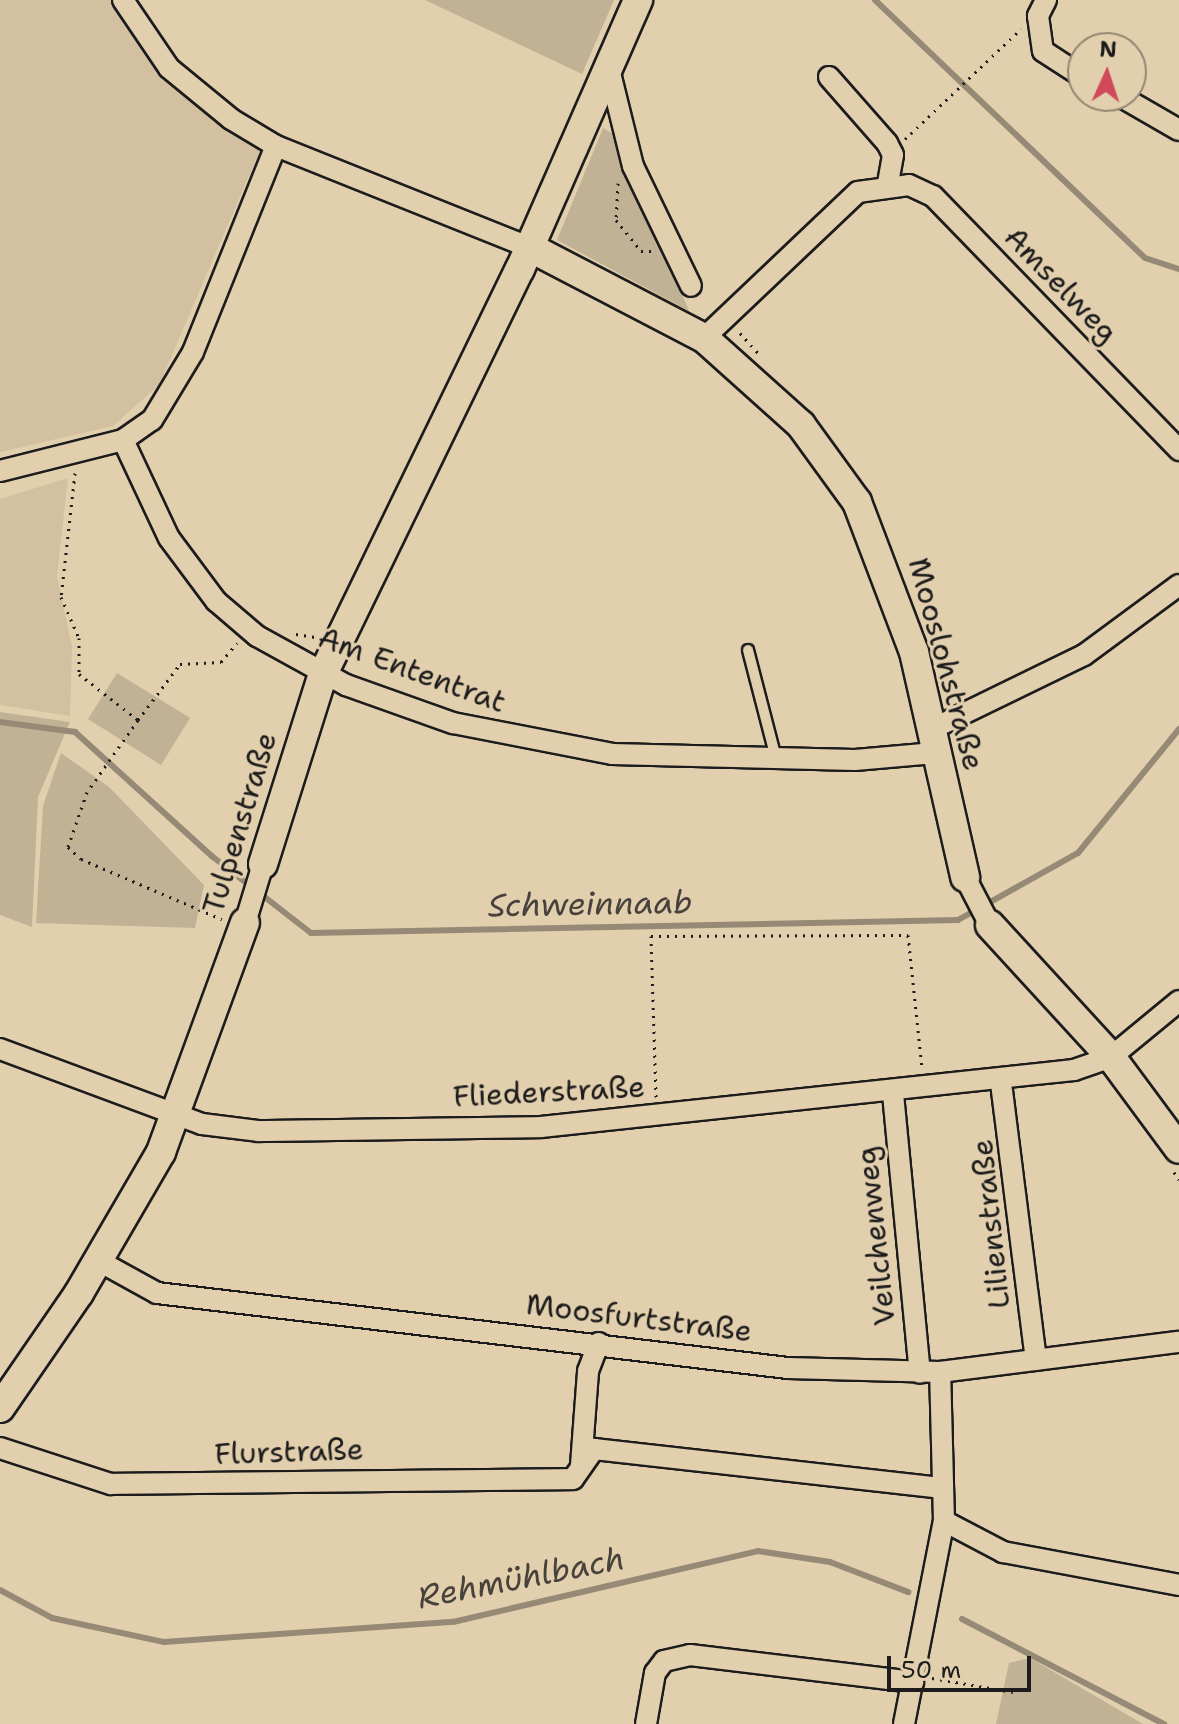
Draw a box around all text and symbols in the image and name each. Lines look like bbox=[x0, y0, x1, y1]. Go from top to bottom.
north arrow bbox=[1067, 32, 1147, 112]
text: N bbox=[1099, 35, 1118, 64]
street label: Amselweg bbox=[997, 219, 1125, 351]
street label: Mooslohstraße bbox=[900, 554, 992, 774]
street label: Am Ententrat bbox=[313, 619, 511, 721]
street label: Tulpenstraße bbox=[195, 728, 285, 918]
water label: Schweinnaab bbox=[488, 883, 692, 925]
street label: Fliederstraße bbox=[452, 1069, 646, 1115]
street label: Lilienstraße bbox=[964, 1138, 1018, 1310]
street label: Veilchenweg bbox=[849, 1145, 903, 1327]
street label: Moosfurtstraße bbox=[524, 1286, 754, 1350]
street label: Flurstraße bbox=[214, 1431, 364, 1473]
water label: Rehmühlbach bbox=[414, 1539, 628, 1617]
scale bar bbox=[891, 1640, 1035, 1690]
text: 50 m bbox=[901, 1654, 961, 1686]

